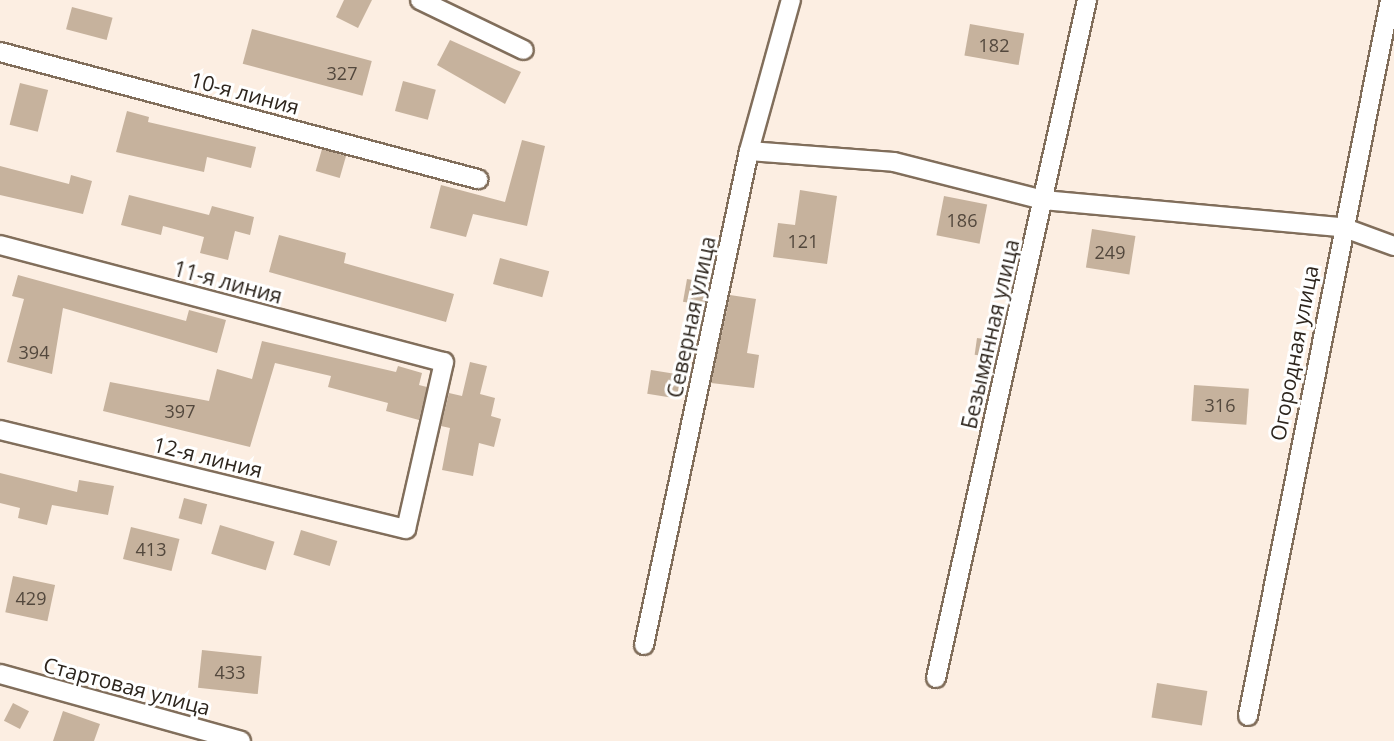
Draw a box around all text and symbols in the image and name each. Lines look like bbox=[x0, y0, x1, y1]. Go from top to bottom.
house number: 182 bbox=[979, 34, 1009, 56]
house number: 327 bbox=[327, 62, 357, 84]
street label: 10-я линия bbox=[188, 66, 302, 120]
house number: 186 bbox=[947, 209, 977, 231]
house number: 121 bbox=[788, 230, 818, 252]
street label: Северная улица bbox=[662, 234, 720, 400]
street label: Безымянная улица bbox=[956, 237, 1024, 431]
house number: 249 bbox=[1095, 241, 1125, 263]
street label: 11-я линия bbox=[171, 255, 285, 309]
street label: Огородная улица bbox=[1265, 263, 1323, 443]
house number: 394 bbox=[19, 341, 49, 363]
house number: 316 bbox=[1205, 394, 1235, 416]
house number: 397 bbox=[165, 400, 195, 422]
street label: 12-я линия bbox=[151, 431, 265, 483]
house number: 413 bbox=[136, 538, 166, 560]
house number: 429 bbox=[16, 587, 46, 609]
street label: Стартовая улица bbox=[41, 652, 213, 720]
house number: 433 bbox=[215, 661, 245, 683]

